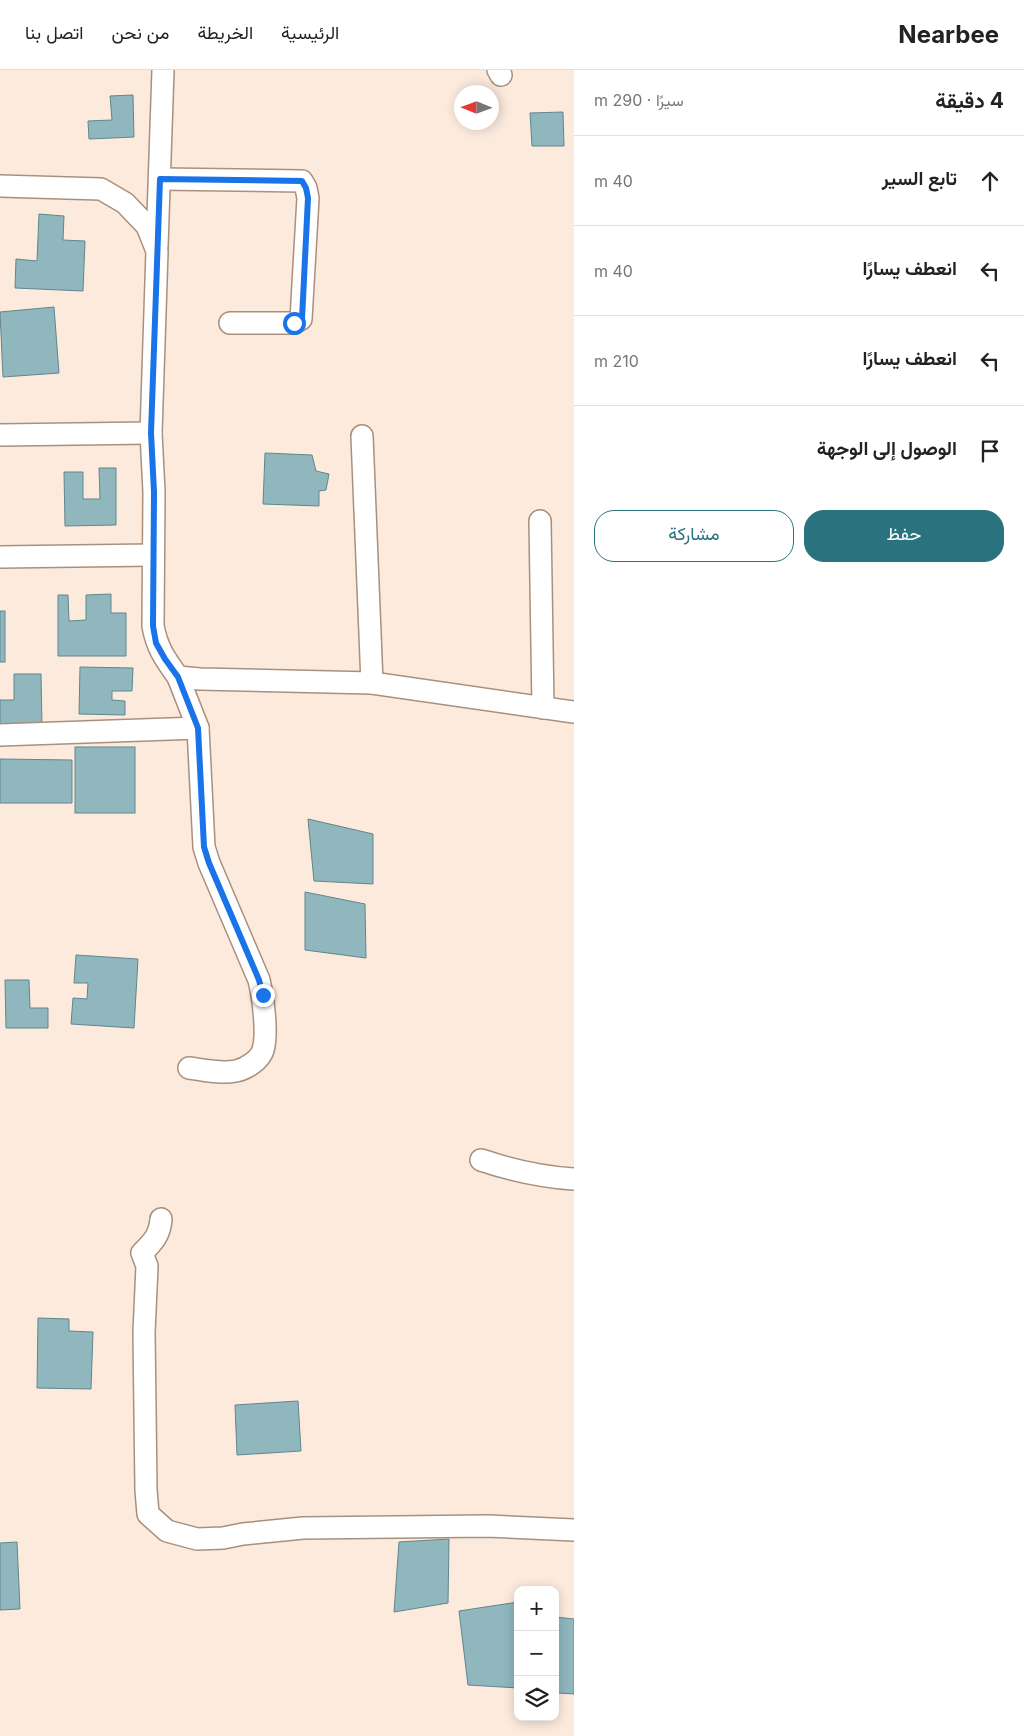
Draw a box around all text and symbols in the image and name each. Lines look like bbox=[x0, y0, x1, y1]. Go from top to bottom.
text: Nearbee bbox=[898, 20, 999, 49]
text: اتصل بنا bbox=[25, 22, 83, 43]
text: من نحن bbox=[111, 22, 169, 43]
text: الخريطة bbox=[197, 22, 253, 43]
text: الرئيسية bbox=[281, 22, 339, 43]
north arrow bbox=[454, 85, 499, 130]
text: 4 دقيقة bbox=[935, 88, 1004, 113]
text: سيرًا · 290 m bbox=[594, 90, 684, 110]
text: تابع السير bbox=[882, 167, 957, 190]
icon: ahead bbox=[976, 167, 1004, 195]
text: 40 m bbox=[594, 171, 633, 191]
text: انعطف يسارًا bbox=[863, 257, 957, 280]
icon: left bbox=[976, 257, 1004, 285]
text: 40 m bbox=[594, 261, 633, 281]
route start bbox=[283, 312, 306, 335]
text: انعطف يسارًا bbox=[863, 347, 957, 370]
icon: left bbox=[976, 347, 1004, 375]
text: 210 m bbox=[594, 351, 639, 371]
text: الوصول إلى الوجهة bbox=[817, 437, 957, 460]
icon: arrive bbox=[976, 437, 1004, 465]
button: مشاركة bbox=[594, 510, 794, 562]
button: حفظ bbox=[804, 510, 1004, 562]
route end bbox=[252, 984, 275, 1007]
map controls bbox=[514, 1586, 559, 1721]
button: + bbox=[514, 1586, 559, 1631]
button: − bbox=[514, 1631, 559, 1676]
button: layers bbox=[514, 1676, 559, 1721]

